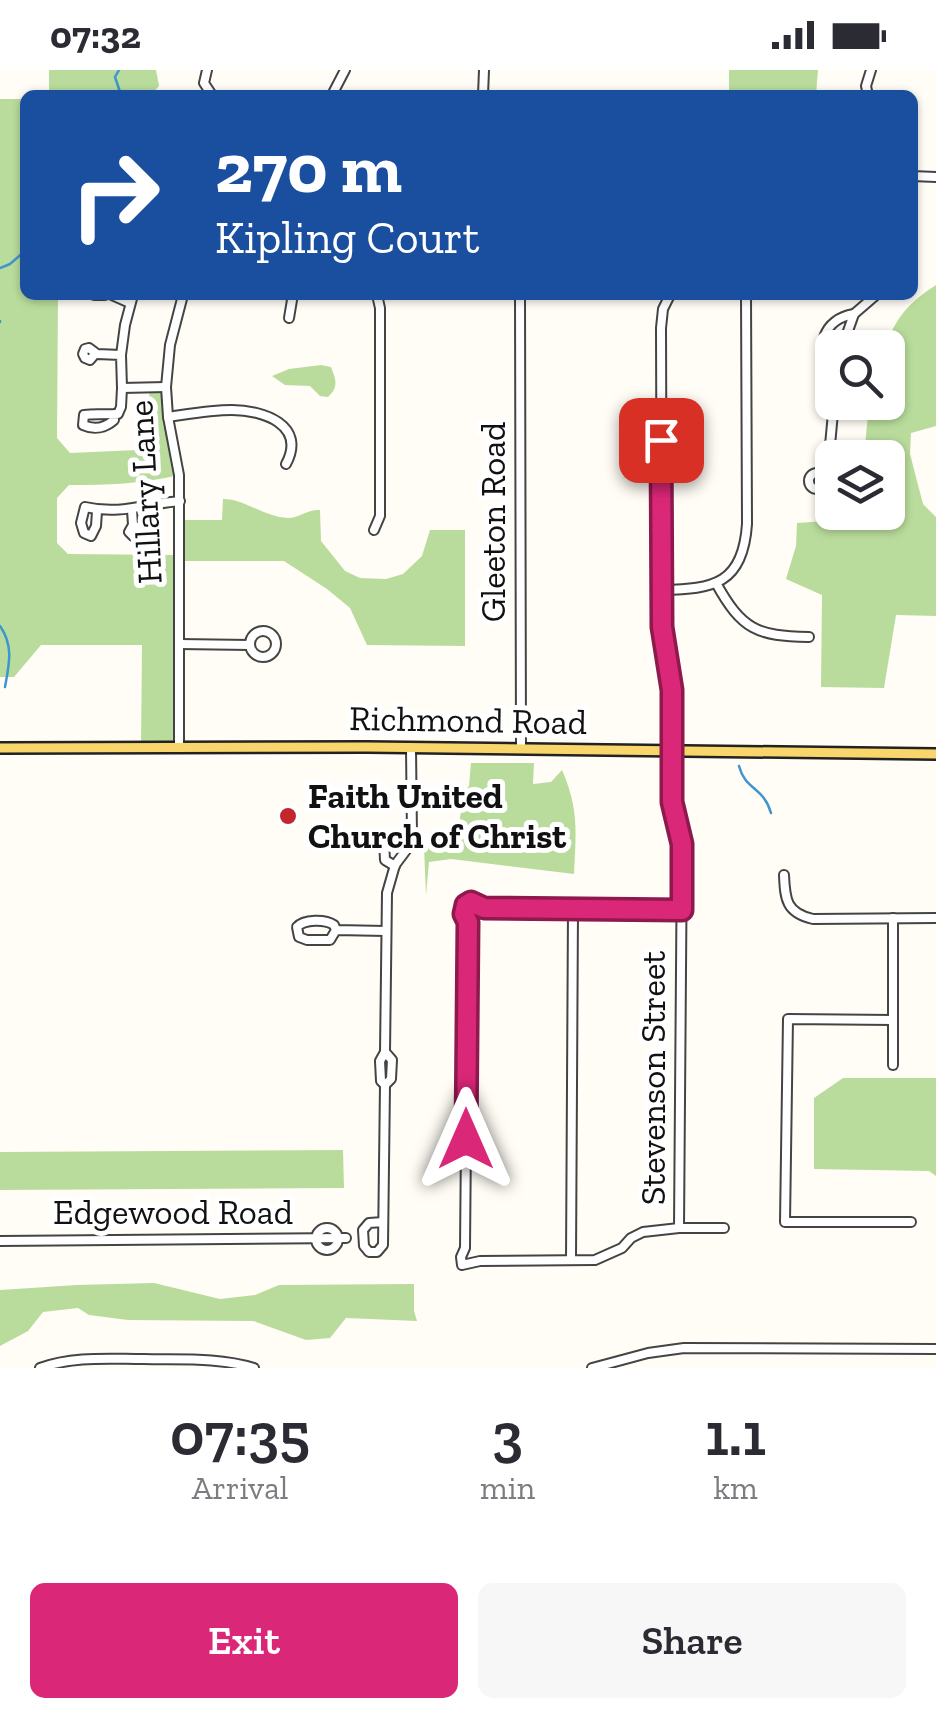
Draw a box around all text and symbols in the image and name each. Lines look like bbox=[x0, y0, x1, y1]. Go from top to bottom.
text: 07:32 bbox=[50, 12, 141, 58]
text: 270 m bbox=[215, 126, 402, 210]
icon: right bbox=[50, 130, 180, 260]
text: Kipling Court bbox=[215, 211, 479, 265]
map controls bbox=[815, 330, 905, 530]
button: search bbox=[815, 330, 905, 420]
pin bbox=[619, 398, 704, 483]
street label: Hillary Lane bbox=[119, 399, 171, 585]
icon: arrive bbox=[634, 413, 689, 468]
street label: Gleeton Road bbox=[472, 422, 514, 622]
button: layers bbox=[815, 440, 905, 530]
street label: Richmond Road bbox=[349, 697, 587, 743]
place label: Faith United Church of Christ bbox=[308, 775, 567, 857]
marker: Faith United Church of Christ bbox=[277, 805, 299, 827]
street label: Stevenson Street bbox=[632, 951, 674, 1205]
position arrow bbox=[414, 1087, 518, 1191]
street label: Edgewood Road bbox=[53, 1191, 293, 1233]
text: 07:35 bbox=[170, 1398, 310, 1470]
text: 3 bbox=[492, 1398, 523, 1470]
text: 1.1 bbox=[705, 1398, 766, 1470]
text: Arrival bbox=[192, 1469, 288, 1507]
text: min bbox=[480, 1469, 535, 1507]
text: km bbox=[713, 1469, 758, 1507]
button: Exit bbox=[30, 1583, 458, 1698]
button: Share bbox=[478, 1583, 906, 1698]

